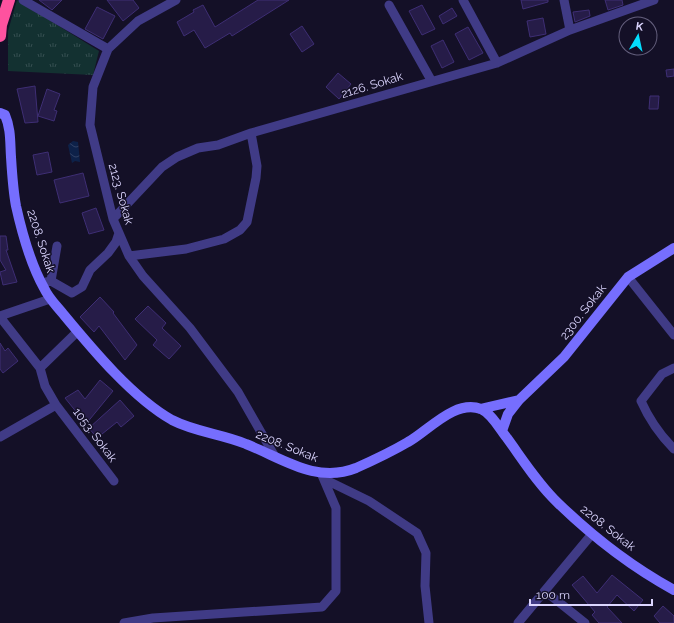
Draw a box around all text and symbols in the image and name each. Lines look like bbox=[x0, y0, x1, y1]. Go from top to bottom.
north arrow bbox=[618, 16, 658, 56]
text: K bbox=[635, 20, 645, 34]
street label: 2126. Sokak bbox=[339, 69, 405, 101]
street label: 2123. Sokak bbox=[106, 162, 137, 227]
street label: 2208. Sokak bbox=[24, 207, 58, 275]
street label: 2300. Sokak bbox=[557, 281, 609, 342]
street label: 1053. Sokak bbox=[70, 405, 120, 465]
street label: 2208. Sokak bbox=[254, 427, 321, 465]
street label: 2208. Sokak bbox=[578, 502, 639, 554]
scale bar bbox=[530, 581, 652, 607]
text: 100 m bbox=[536, 588, 570, 602]

